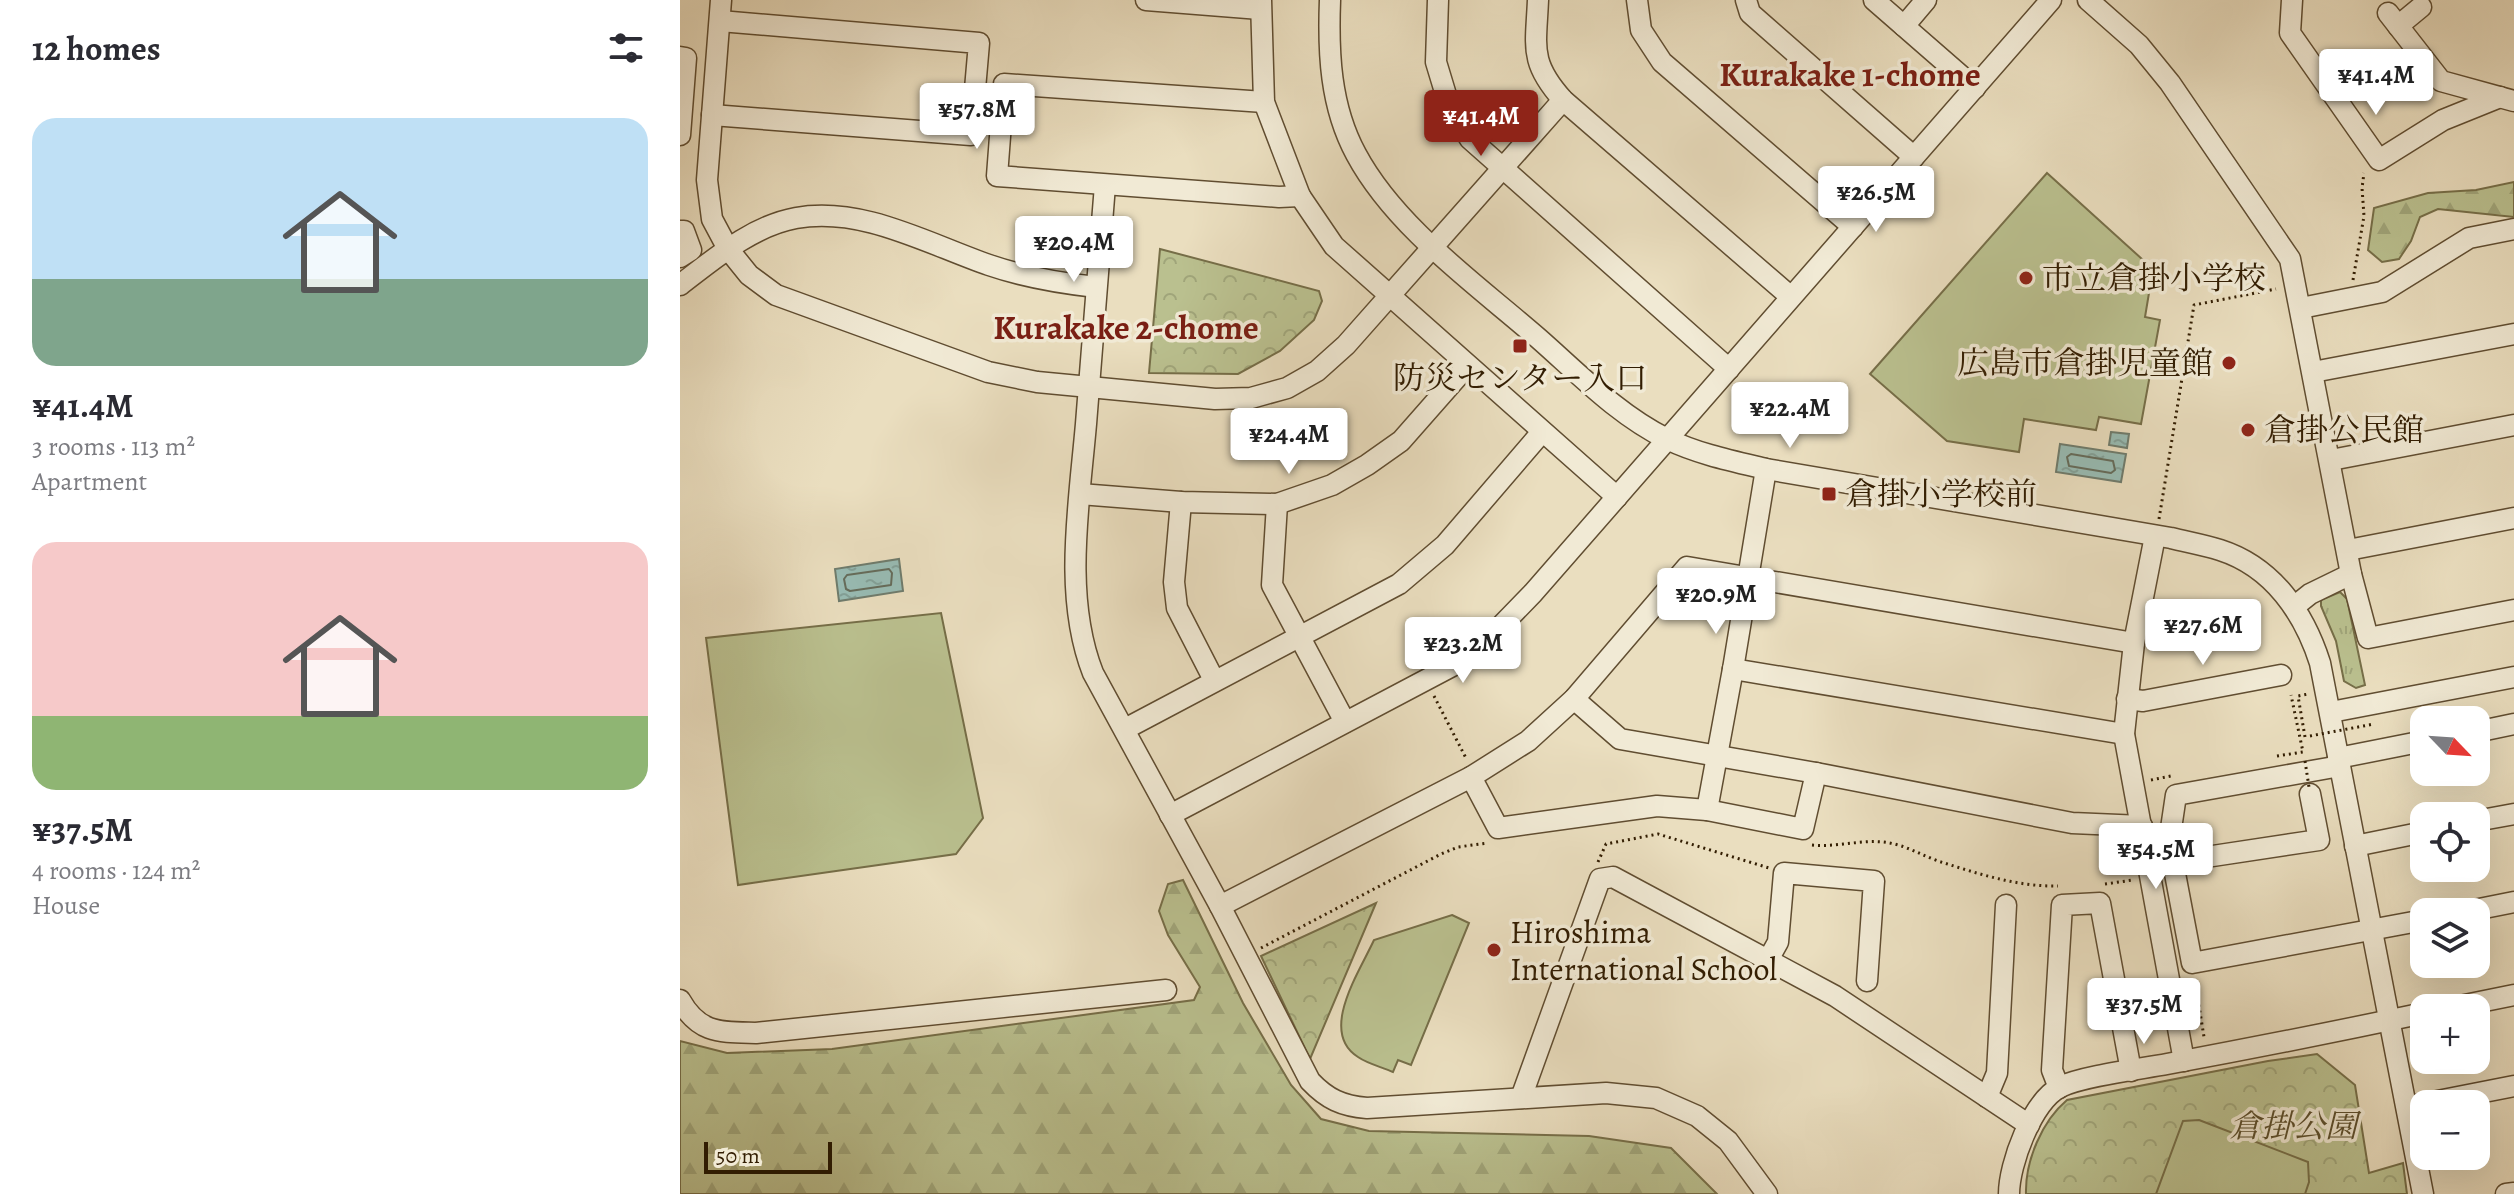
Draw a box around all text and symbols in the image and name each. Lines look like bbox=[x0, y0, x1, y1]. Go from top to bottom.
text: 12 homes bbox=[32, 25, 161, 72]
icon: filters bbox=[604, 26, 648, 70]
pin: ¥41.4M bbox=[2311, 49, 2441, 117]
district label: Kurakake 1-chome bbox=[1719, 51, 1981, 98]
text: ¥41.4M bbox=[2337, 57, 2415, 92]
pin: ¥57.8M bbox=[912, 83, 1042, 151]
pin: ¥41.4M bbox=[1416, 90, 1546, 158]
text: ¥57.8M bbox=[938, 91, 1016, 126]
text: ¥41.4M bbox=[1442, 98, 1520, 133]
pin: ¥26.5M bbox=[1811, 166, 1941, 234]
icon: home bbox=[268, 170, 412, 314]
text: ¥26.5M bbox=[1836, 174, 1916, 209]
pin: ¥20.4M bbox=[1009, 216, 1139, 284]
text: ¥20.4M bbox=[1033, 224, 1115, 259]
place label: 市立倉掛小学校 bbox=[2042, 256, 2266, 300]
marker: 市立倉掛小学校 bbox=[2017, 269, 2035, 287]
district label: Kurakake 2-chome bbox=[993, 304, 1259, 351]
marker: 防災センター入口 bbox=[1511, 337, 1529, 355]
place label: 広島市倉掛児童館 bbox=[1957, 341, 2213, 385]
marker: 広島市倉掛児童館 bbox=[2220, 354, 2238, 372]
place label: 防災センター入口 bbox=[1393, 356, 1647, 400]
text: ¥41.4M bbox=[32, 382, 134, 429]
pin: ¥22.4M bbox=[1725, 382, 1855, 450]
text: ¥22.4M bbox=[1749, 390, 1831, 425]
pin: ¥24.4M bbox=[1224, 408, 1354, 476]
place label: 倉掛公民館 bbox=[2264, 408, 2424, 452]
text: ¥24.4M bbox=[1249, 416, 1329, 451]
marker: 倉掛公民館 bbox=[2239, 421, 2257, 439]
text: 3 rooms · 113 m² bbox=[32, 429, 195, 464]
text: Apartment bbox=[32, 464, 147, 499]
place label: 倉掛小学校前 bbox=[1845, 472, 2037, 516]
marker: 倉掛小学校前 bbox=[1820, 485, 1838, 503]
pin: ¥20.9M bbox=[1651, 568, 1781, 636]
text: ¥20.9M bbox=[1675, 576, 1757, 611]
icon: home bbox=[268, 594, 412, 738]
pin: ¥27.6M bbox=[2138, 599, 2268, 667]
text: ¥27.6M bbox=[2163, 607, 2243, 642]
pin: ¥23.2M bbox=[1398, 617, 1528, 685]
text: ¥23.2M bbox=[1423, 625, 1503, 660]
north arrow bbox=[2410, 706, 2490, 786]
map controls bbox=[2410, 706, 2490, 1170]
button: locate bbox=[2410, 802, 2490, 882]
text: ¥37.5M bbox=[32, 806, 133, 853]
pin: ¥54.5M bbox=[2091, 823, 2221, 891]
text: ¥54.5M bbox=[2117, 831, 2195, 866]
text: 4 rooms · 124 m² bbox=[32, 853, 200, 888]
text: House bbox=[32, 888, 100, 923]
button: layers bbox=[2410, 898, 2490, 978]
place label: Hiroshima International School bbox=[1510, 910, 1777, 991]
marker: Hiroshima International School bbox=[1485, 941, 1503, 959]
pin: ¥37.5M bbox=[2079, 978, 2209, 1046]
text: ¥37.5M bbox=[2105, 986, 2183, 1021]
button: + bbox=[2410, 994, 2490, 1074]
button: − bbox=[2410, 1090, 2490, 1170]
park label: 倉掛公園 bbox=[2229, 1104, 2362, 1148]
scale bar bbox=[704, 1138, 832, 1174]
text: 50 m bbox=[716, 1141, 760, 1171]

